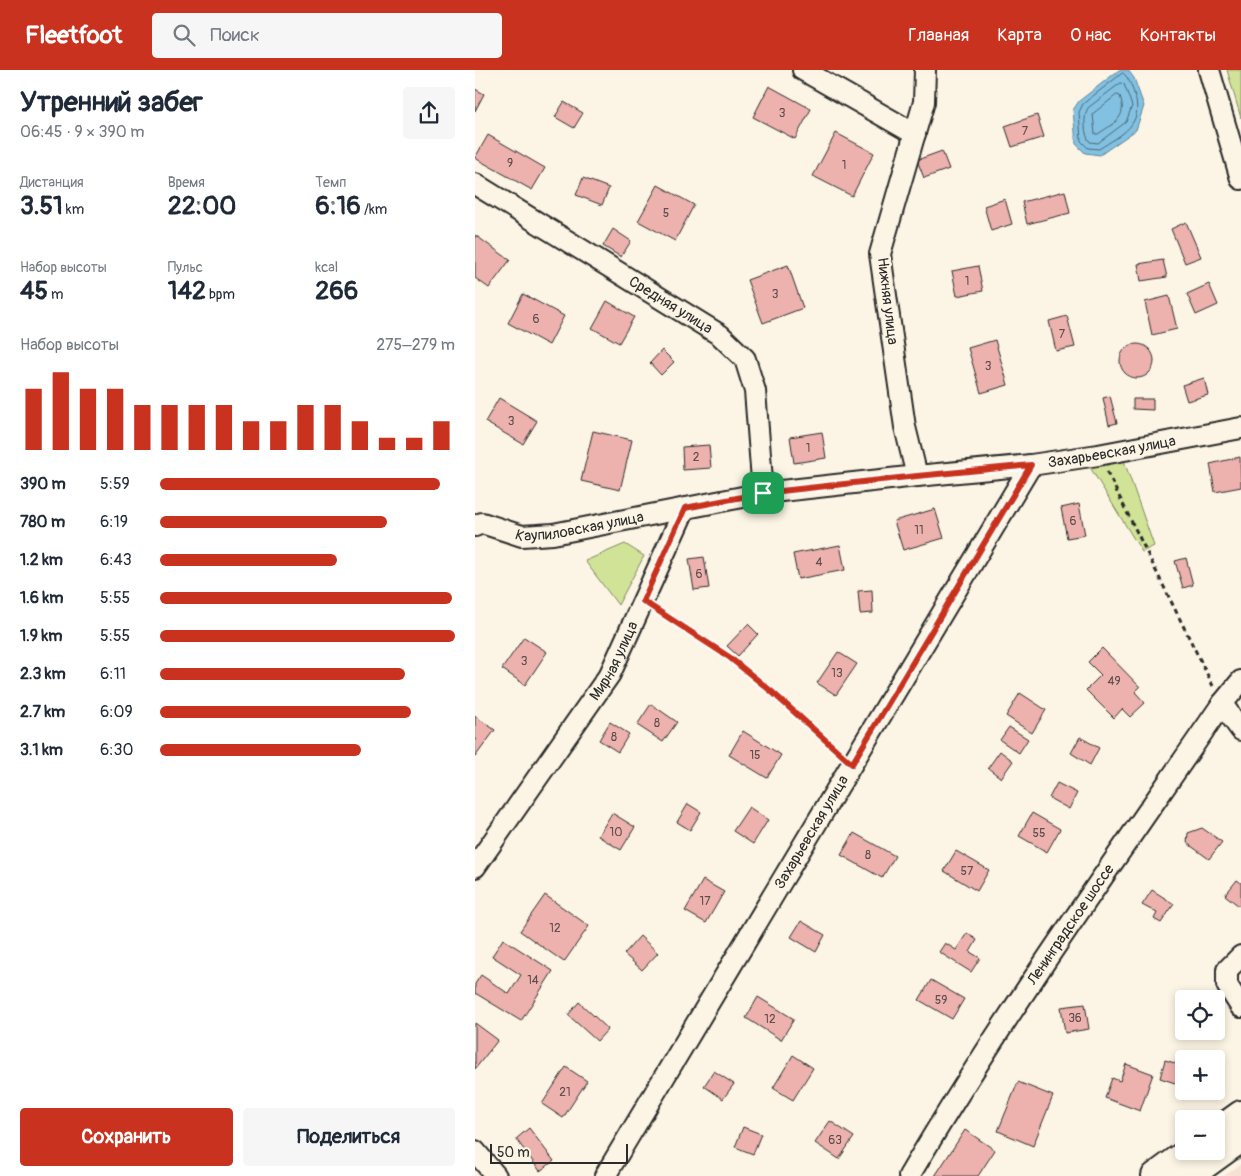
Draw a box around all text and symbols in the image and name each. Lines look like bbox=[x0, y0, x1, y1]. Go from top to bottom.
search box bbox=[152, 13, 502, 58]
text: Fleetfoot bbox=[25, 21, 122, 50]
icon: search bbox=[170, 21, 198, 49]
text: Поиск bbox=[210, 23, 260, 47]
text: Главная bbox=[908, 24, 969, 47]
text: Карта bbox=[997, 24, 1042, 47]
text: О нас bbox=[1070, 24, 1112, 47]
text: Контакты bbox=[1140, 24, 1216, 47]
text: Утренний забег bbox=[20, 85, 203, 120]
button: share bbox=[403, 87, 455, 139]
house number: 3 bbox=[779, 106, 786, 121]
text: 06:45 · 9 × 390 m bbox=[20, 122, 144, 142]
house number: 7 bbox=[1022, 124, 1029, 139]
house number: 9 bbox=[507, 156, 513, 171]
house number: 1 bbox=[842, 158, 846, 173]
text: Дистанция bbox=[20, 174, 84, 191]
text: Время bbox=[168, 174, 205, 191]
text: Темп bbox=[315, 174, 346, 191]
text: 3.51 bbox=[20, 191, 63, 222]
text: 22:00 bbox=[168, 191, 236, 222]
text: 6:16 bbox=[315, 191, 361, 222]
text: km bbox=[63, 201, 84, 218]
text: /km bbox=[361, 201, 387, 218]
house number: 5 bbox=[663, 206, 669, 221]
street label: Нижняя улица bbox=[873, 256, 902, 346]
text: Набор высоты bbox=[20, 259, 107, 276]
text: Пульс bbox=[168, 259, 203, 276]
text: kcal bbox=[315, 259, 338, 276]
street label: Средняя улица bbox=[625, 272, 716, 338]
house number: 1 bbox=[965, 274, 969, 289]
text: 45 bbox=[20, 276, 48, 307]
text: 142 bbox=[168, 276, 206, 307]
text: 266 bbox=[315, 276, 358, 307]
text: m bbox=[48, 286, 64, 303]
text: bpm bbox=[206, 286, 235, 303]
house number: 3 bbox=[772, 287, 779, 302]
house number: 6 bbox=[533, 312, 540, 327]
house number: 7 bbox=[1059, 327, 1066, 342]
text: Набор высоты bbox=[20, 335, 119, 355]
text: 275–279 m bbox=[376, 335, 455, 355]
house number: 3 bbox=[985, 359, 992, 374]
house number: 3 bbox=[508, 414, 515, 429]
street label: Захарьевская улица bbox=[1047, 432, 1177, 472]
house number: 1 bbox=[806, 441, 810, 456]
house number: 2 bbox=[693, 450, 700, 465]
pin bbox=[742, 472, 784, 514]
text: 390 m bbox=[20, 474, 66, 494]
text: 5:59 bbox=[100, 474, 130, 494]
icon: arrive bbox=[749, 479, 777, 507]
street label: Каупиловская улица bbox=[513, 508, 645, 546]
text: 780 m bbox=[20, 512, 65, 532]
text: 6:19 bbox=[100, 512, 128, 532]
house number: 6 bbox=[1070, 514, 1077, 529]
house number: 11 bbox=[914, 523, 924, 538]
text: 1.2 km bbox=[20, 550, 63, 570]
text: 6:43 bbox=[100, 550, 132, 570]
house number: 4 bbox=[816, 555, 823, 570]
house number: 6 bbox=[696, 567, 703, 582]
text: 1.6 km bbox=[20, 588, 63, 608]
text: 5:55 bbox=[100, 588, 130, 608]
street label: Мирная улица bbox=[585, 618, 643, 704]
text: 1.9 km bbox=[20, 626, 62, 646]
text: 5:55 bbox=[100, 626, 130, 646]
house number: 3 bbox=[521, 654, 528, 669]
text: 2.3 km bbox=[20, 664, 66, 684]
text: 6:11 bbox=[100, 664, 126, 684]
house number: 13 bbox=[831, 666, 843, 681]
house number: 49 bbox=[1107, 674, 1121, 689]
text: 2.7 km bbox=[20, 702, 65, 722]
text: 6:09 bbox=[100, 702, 133, 722]
house number: 8 bbox=[654, 716, 660, 731]
house number: 8 bbox=[611, 730, 617, 745]
text: 3.1 km bbox=[20, 740, 63, 760]
text: 6:30 bbox=[100, 740, 133, 760]
house number: 15 bbox=[749, 748, 761, 763]
street label: Захарьевская улица bbox=[770, 772, 853, 893]
house number: 10 bbox=[610, 825, 622, 840]
house number: 55 bbox=[1032, 826, 1046, 841]
house number: 8 bbox=[865, 848, 871, 863]
street label: Ленинградское шоссе bbox=[1023, 860, 1119, 989]
house number: 57 bbox=[961, 864, 974, 879]
house number: 17 bbox=[699, 894, 711, 909]
house number: 12 bbox=[549, 921, 561, 936]
house number: 14 bbox=[527, 973, 539, 988]
map controls bbox=[1175, 990, 1225, 1160]
button: locate bbox=[1175, 990, 1225, 1040]
house number: 59 bbox=[935, 993, 947, 1008]
house number: 36 bbox=[1068, 1011, 1082, 1026]
house number: 12 bbox=[764, 1012, 776, 1027]
button: + bbox=[1175, 1050, 1225, 1100]
house number: 21 bbox=[559, 1085, 571, 1100]
button: Сохранить bbox=[20, 1108, 233, 1166]
button: Поделиться bbox=[243, 1108, 455, 1166]
button: − bbox=[1175, 1110, 1225, 1160]
house number: 63 bbox=[828, 1133, 842, 1148]
scale bar bbox=[490, 1141, 627, 1164]
text: 50 m bbox=[497, 1144, 530, 1161]

